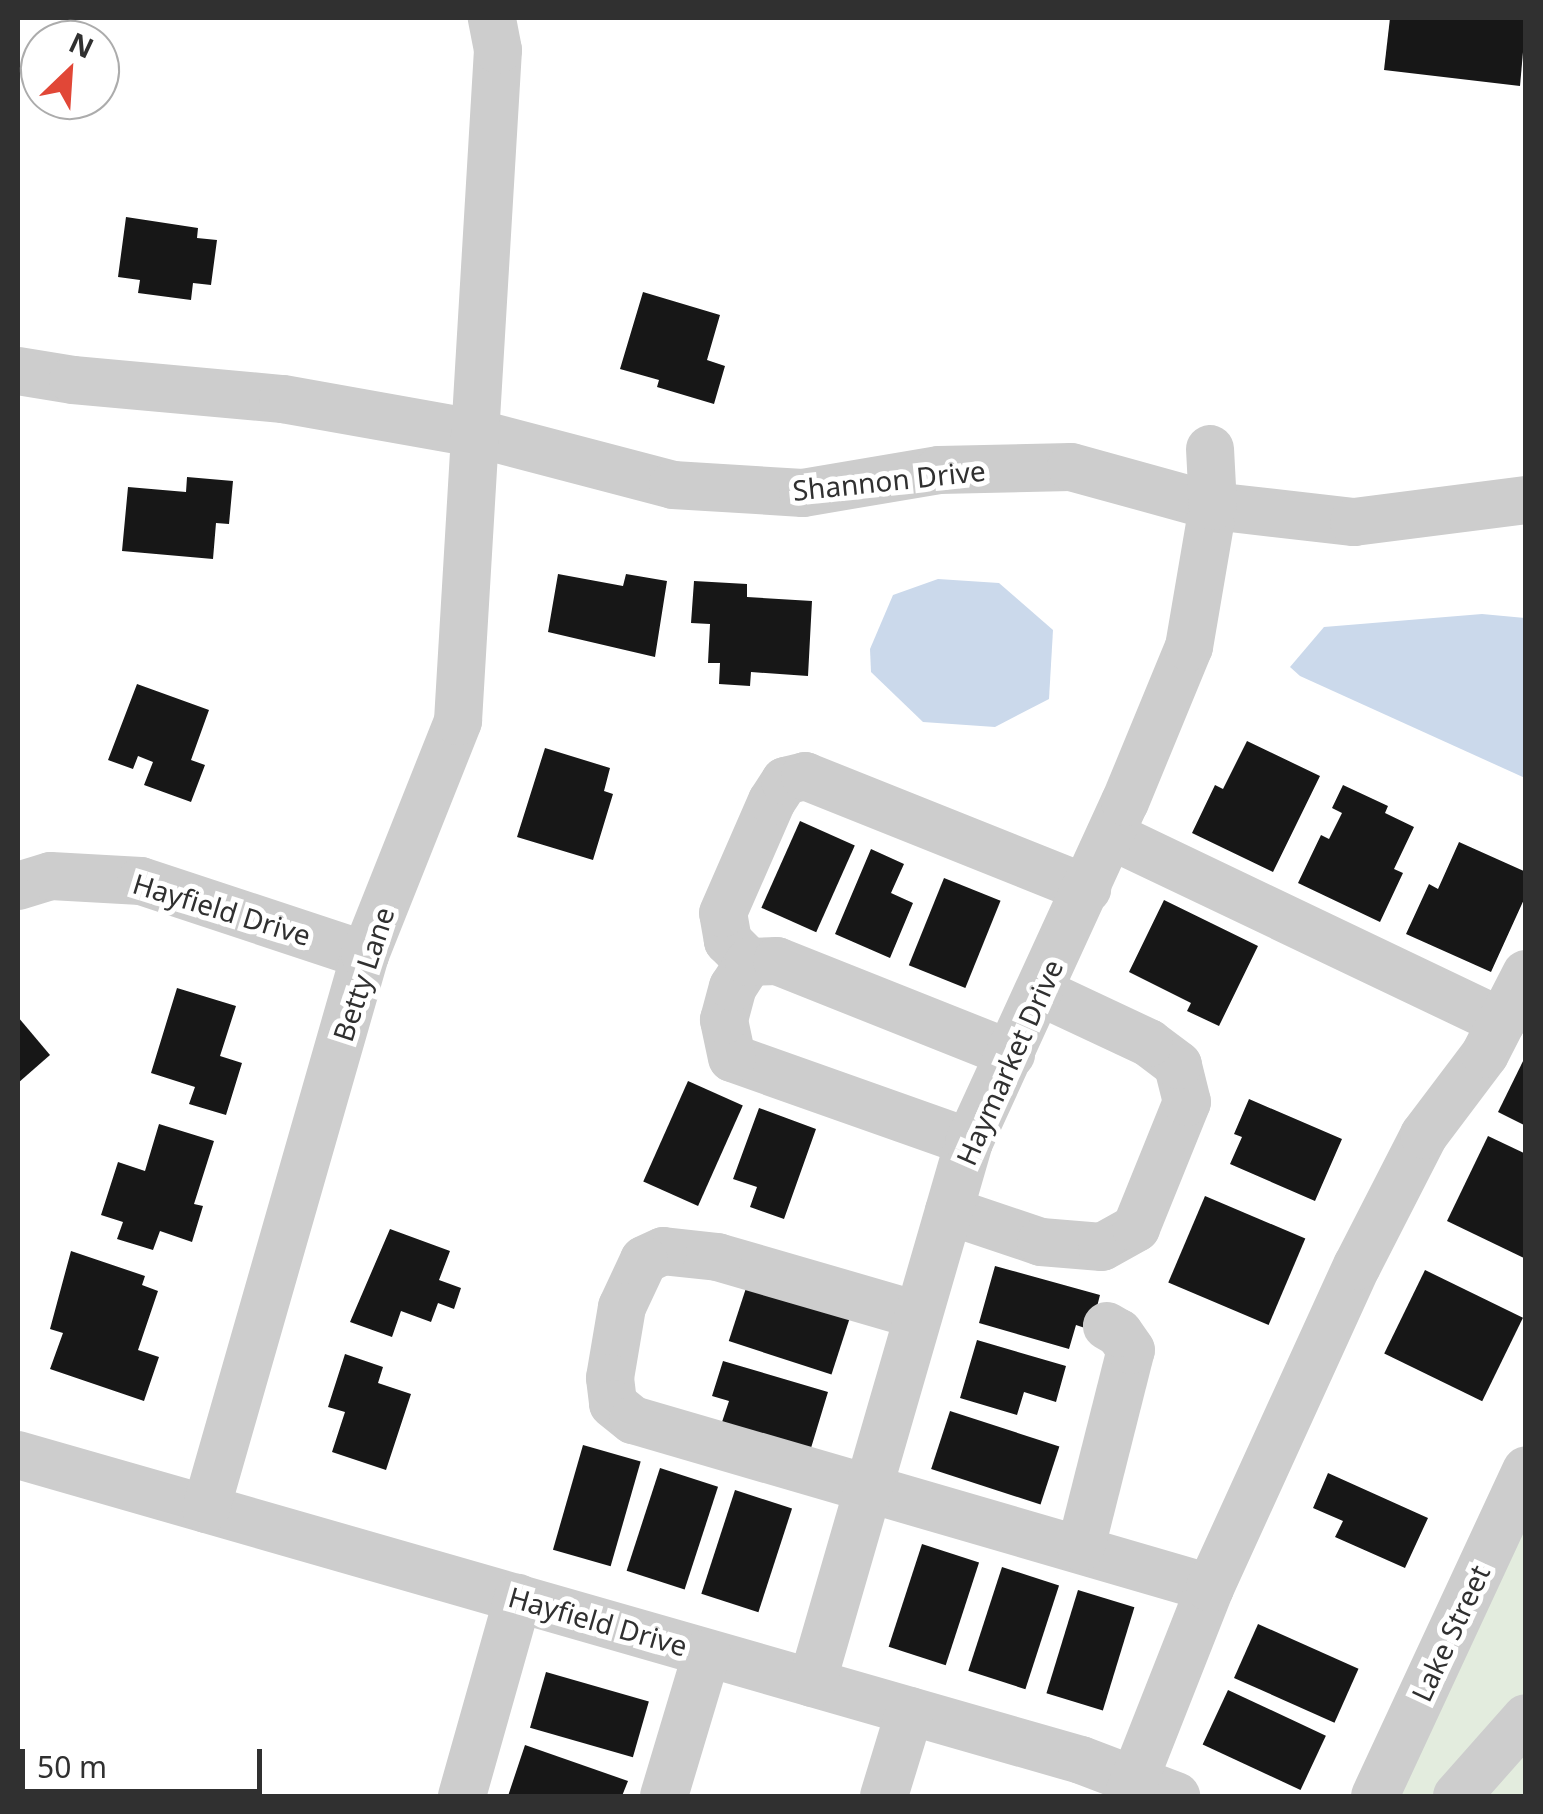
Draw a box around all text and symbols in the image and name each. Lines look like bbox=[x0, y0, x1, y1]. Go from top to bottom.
north arrow bbox=[20, 20, 120, 120]
text: N bbox=[63, 23, 100, 67]
street label: Shannon Drive bbox=[791, 453, 987, 507]
street label: Hayfield Drive bbox=[129, 866, 315, 952]
street label: Betty Lane bbox=[326, 903, 400, 1045]
street label: Haymarket Drive bbox=[949, 954, 1069, 1170]
street label: Lake Street bbox=[1404, 1559, 1496, 1707]
street label: Hayfield Drive bbox=[505, 1579, 691, 1663]
scale bar bbox=[25, 1729, 268, 1791]
text: 50 m bbox=[37, 1746, 107, 1787]

